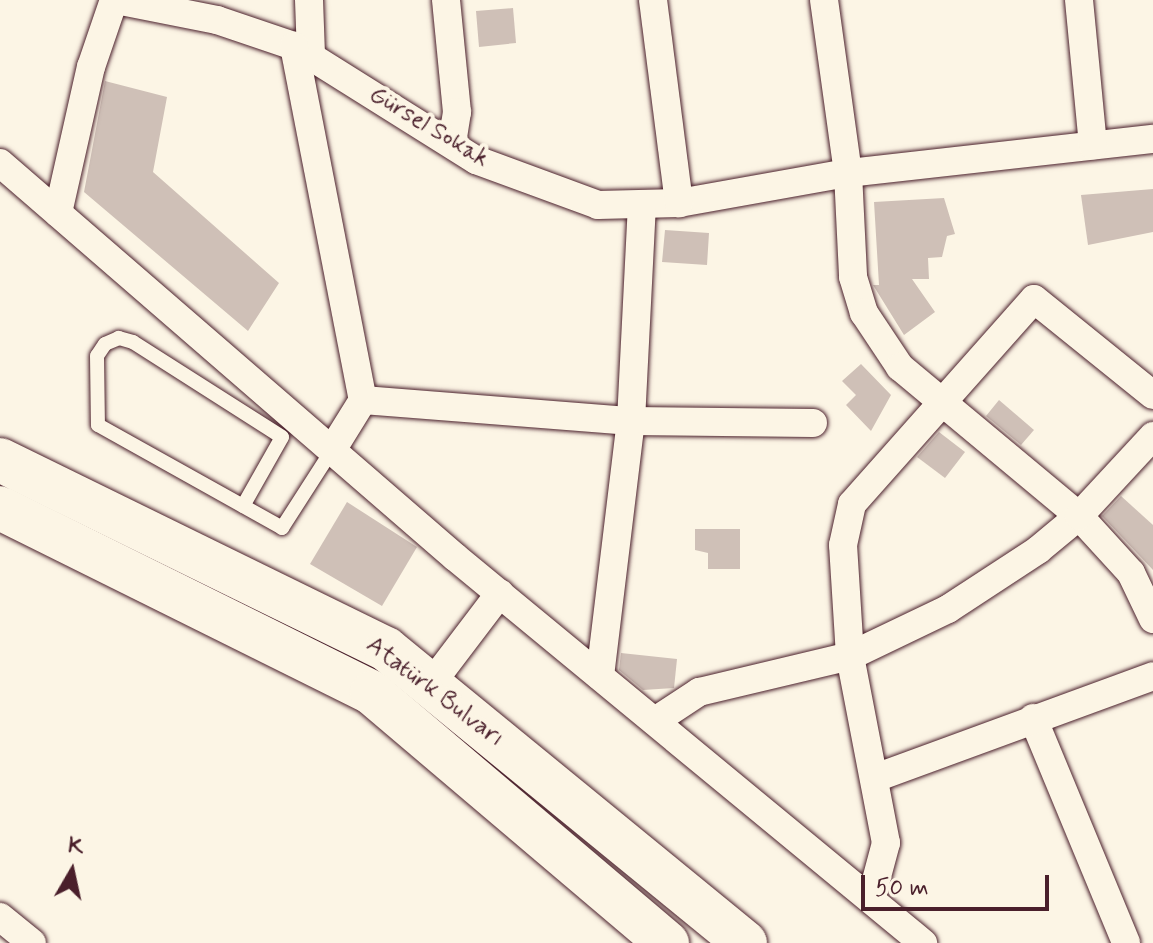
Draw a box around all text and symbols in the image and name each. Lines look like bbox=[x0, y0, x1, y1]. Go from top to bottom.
street label: Gürsel Sokak bbox=[365, 81, 493, 173]
street label: Atatürk Bulvarı bbox=[362, 632, 508, 752]
north arrow bbox=[32, 831, 112, 911]
text: K bbox=[66, 832, 86, 862]
scale bar bbox=[865, 859, 1053, 909]
text: 50 m bbox=[875, 873, 929, 904]

